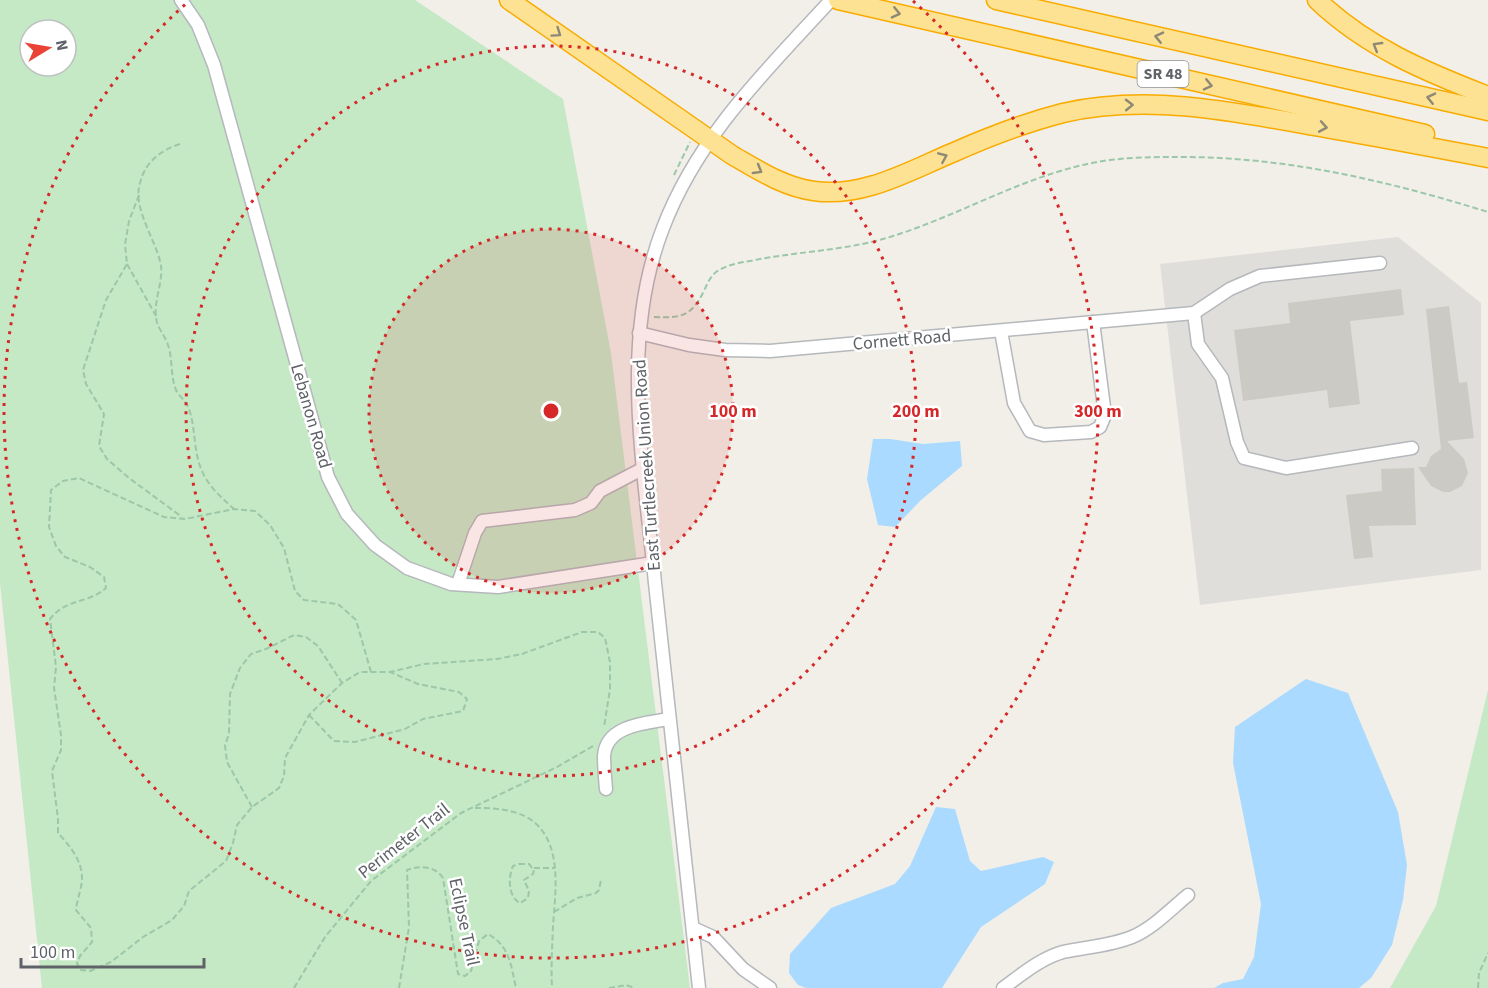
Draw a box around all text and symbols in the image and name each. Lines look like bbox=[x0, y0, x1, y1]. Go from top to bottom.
one-way arrow bbox=[890, 5, 900, 18]
north arrow bbox=[18, 18, 78, 78]
one-way arrow bbox=[551, 25, 562, 36]
one-way arrow bbox=[1154, 31, 1164, 44]
text: N bbox=[50, 38, 74, 53]
one-way arrow bbox=[1373, 42, 1384, 53]
road number: SR 48 bbox=[1138, 61, 1188, 87]
one-way arrow bbox=[1203, 77, 1213, 90]
one-way arrow bbox=[1426, 93, 1436, 106]
one-way arrow bbox=[1125, 99, 1134, 112]
one-way arrow bbox=[1318, 121, 1327, 133]
one-way arrow bbox=[936, 152, 947, 164]
one-way arrow bbox=[752, 163, 762, 175]
street label: Cornett Road bbox=[852, 323, 952, 357]
street label: East Turtlecreek Union Road bbox=[627, 358, 667, 572]
street label: Lebanon Road bbox=[284, 361, 338, 471]
text: 100 m bbox=[709, 399, 757, 424]
text: 200 m bbox=[892, 399, 940, 424]
text: 300 m bbox=[1074, 399, 1122, 424]
centre of rings bbox=[541, 401, 561, 421]
street label: Perimeter Trail bbox=[353, 797, 455, 885]
street label: Eclipse Trail bbox=[442, 876, 486, 968]
scale bar bbox=[21, 931, 204, 969]
text: 100 m bbox=[30, 940, 75, 965]

